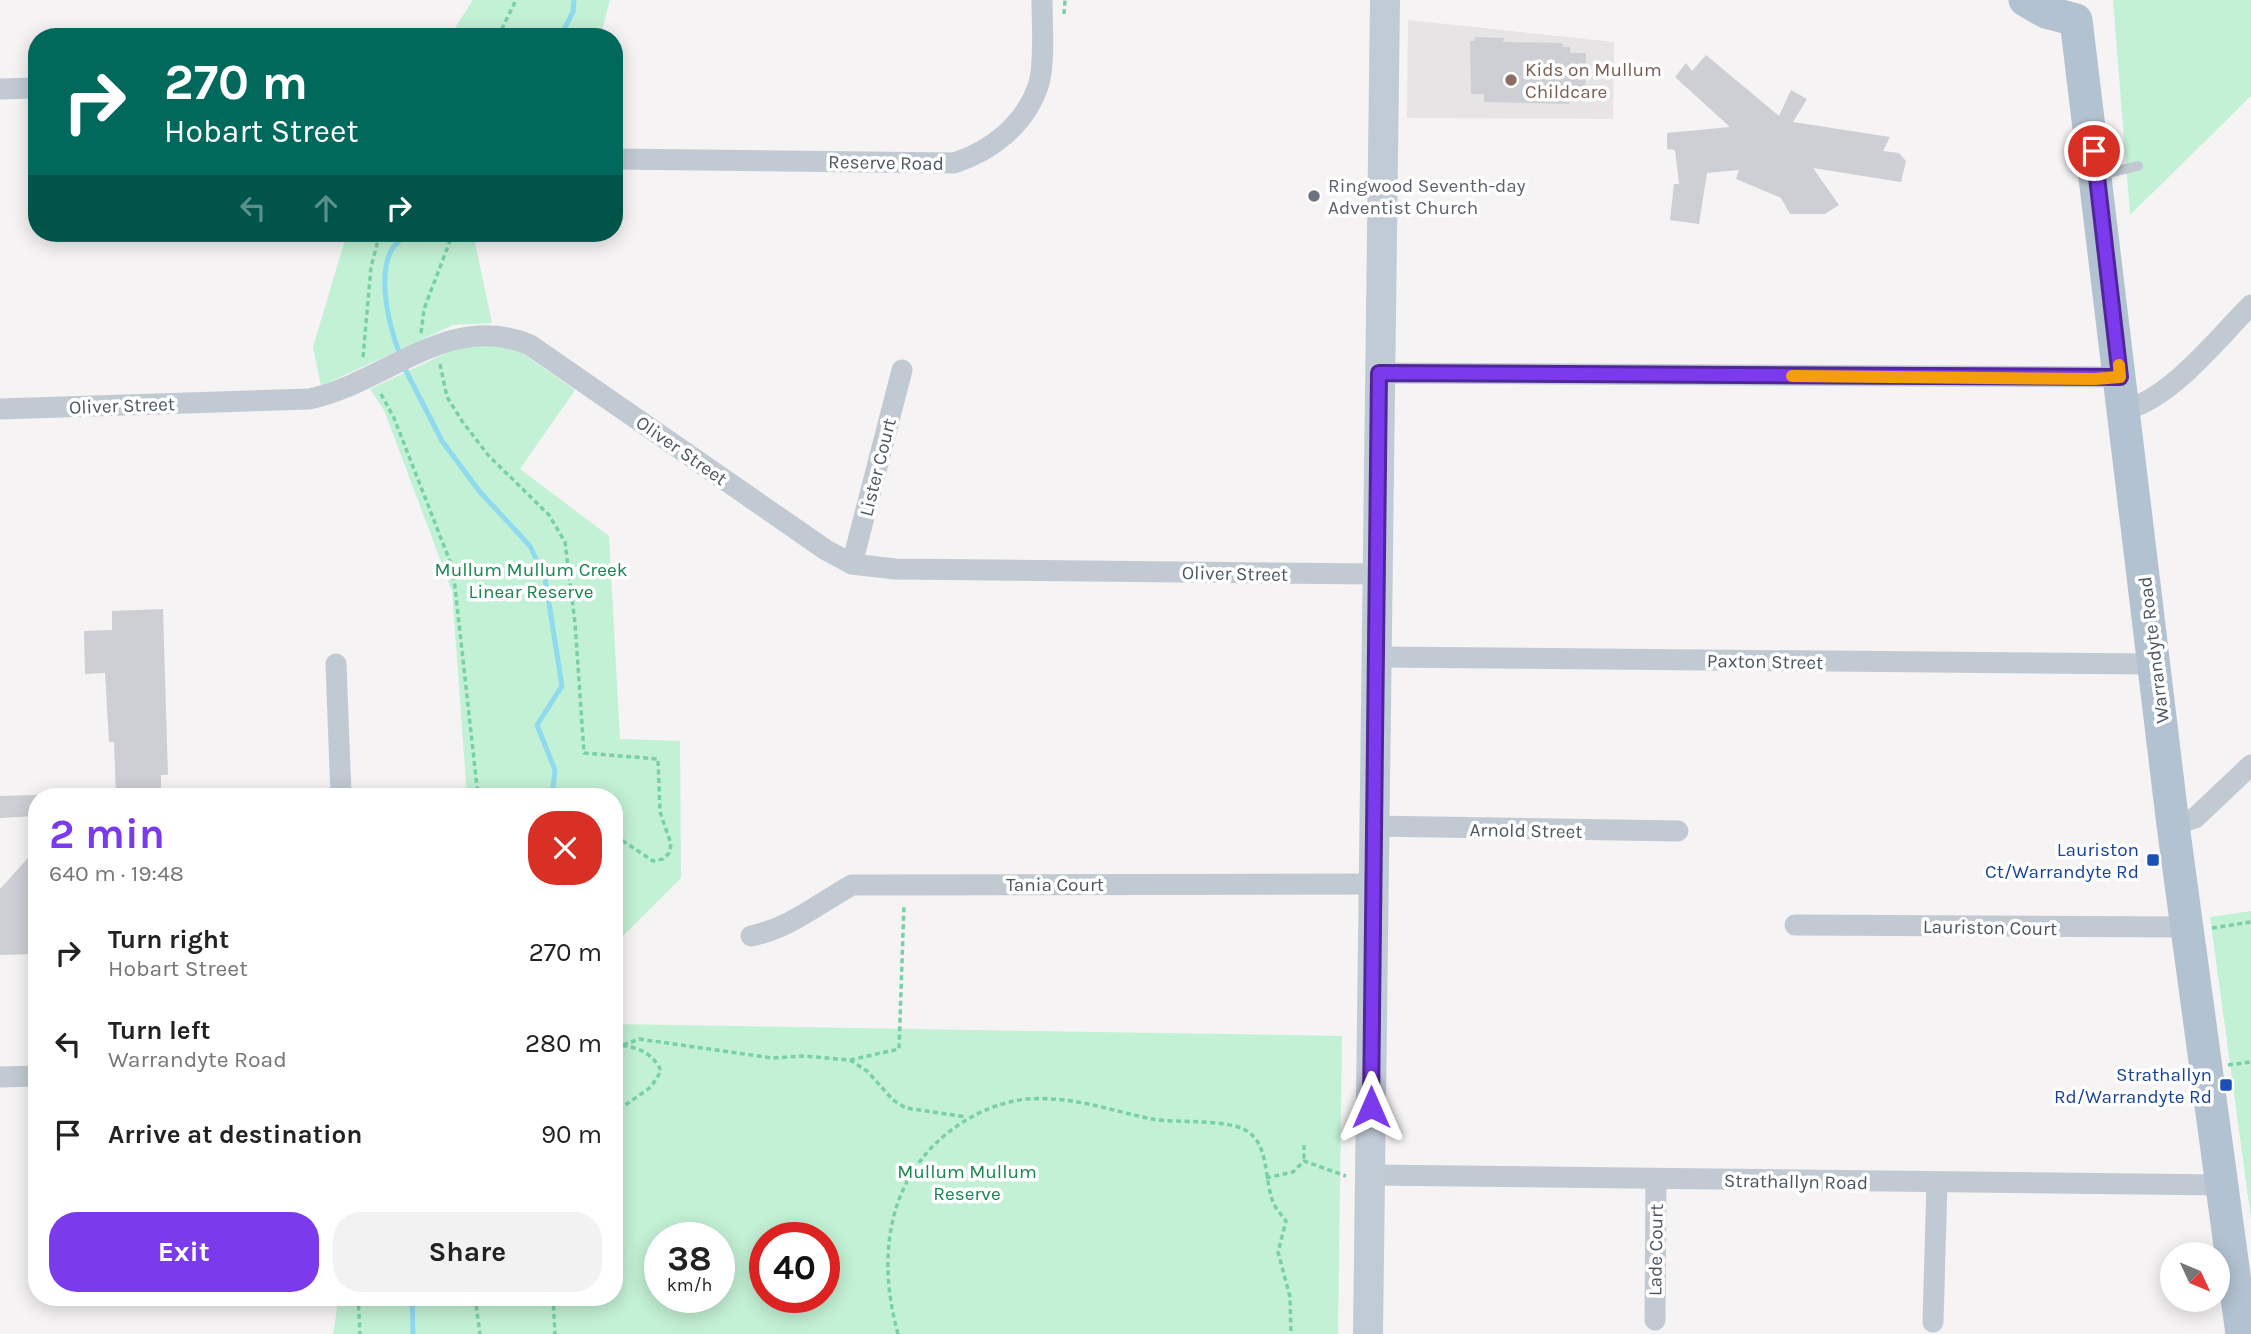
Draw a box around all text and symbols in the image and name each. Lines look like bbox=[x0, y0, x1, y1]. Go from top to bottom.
text: 270 m bbox=[164, 54, 308, 111]
icon: right bbox=[49, 56, 140, 147]
place label: Kids on Mullum Childcare bbox=[1525, 59, 1662, 103]
marker: Kids on Mullum Childcare bbox=[1503, 72, 1519, 88]
text: Hobart Street bbox=[164, 113, 359, 150]
pin bbox=[2064, 121, 2124, 181]
icon: arrive bbox=[2075, 132, 2113, 170]
street label: Reserve Road bbox=[828, 151, 944, 175]
place label: Ringwood Seventh-day Adventist Church bbox=[1328, 175, 1526, 219]
marker: Ringwood Seventh-day Adventist Church bbox=[1306, 188, 1322, 204]
icon: left bbox=[234, 189, 272, 227]
icon: ahead bbox=[307, 189, 345, 227]
icon: right bbox=[380, 189, 418, 227]
street label: Oliver Street bbox=[69, 393, 175, 419]
street label: Oliver Street bbox=[632, 411, 731, 490]
street label: Lister Court bbox=[855, 416, 901, 519]
park label: Mullum Mullum Creek Linear Reserve bbox=[435, 559, 628, 603]
street label: Oliver Street bbox=[1182, 562, 1288, 586]
street label: Warrandyte Road bbox=[2134, 575, 2174, 725]
street label: Paxton Street bbox=[1707, 650, 1823, 674]
text: 2 min bbox=[49, 809, 165, 859]
button: close bbox=[528, 811, 602, 885]
street label: Arnold Street bbox=[1469, 819, 1583, 843]
place label: Lauriston Ct/Warrandyte Rd bbox=[1985, 839, 2139, 883]
marker: Lauriston Ct/Warrandyte Rd bbox=[2145, 852, 2161, 868]
text: 640 m · 19:48 bbox=[49, 860, 184, 887]
street label: Tania Court bbox=[1006, 874, 1104, 896]
street label: Lauriston Court bbox=[1923, 916, 2057, 940]
text: Turn right bbox=[108, 924, 229, 955]
icon: right bbox=[49, 934, 87, 972]
text: 270 m bbox=[529, 937, 602, 968]
text: Hobart Street bbox=[108, 955, 248, 982]
text: Turn left bbox=[108, 1015, 210, 1046]
icon: left bbox=[49, 1025, 87, 1063]
text: 280 m bbox=[525, 1028, 602, 1059]
text: Warrandyte Road bbox=[108, 1046, 287, 1073]
place label: Strathallyn Rd/Warrandyte Rd bbox=[2054, 1064, 2212, 1108]
position arrow bbox=[1334, 1070, 1408, 1144]
marker: Strathallyn Rd/Warrandyte Rd bbox=[2218, 1077, 2234, 1093]
icon: arrive bbox=[49, 1116, 87, 1154]
text: Arrive at destination bbox=[108, 1119, 362, 1150]
text: 90 m bbox=[541, 1119, 602, 1150]
park label: Mullum Mullum Reserve bbox=[897, 1161, 1037, 1205]
street label: Strathallyn Road bbox=[1724, 1170, 1868, 1194]
street label: Lade Court bbox=[1644, 1204, 1668, 1296]
button: Exit bbox=[49, 1212, 319, 1292]
button: Share bbox=[333, 1212, 602, 1292]
speed limit sign: 40 bbox=[749, 1222, 840, 1313]
text: 38 bbox=[667, 1238, 712, 1279]
north arrow bbox=[2160, 1242, 2230, 1312]
map controls bbox=[2160, 1242, 2230, 1312]
text: km/h bbox=[667, 1274, 712, 1296]

